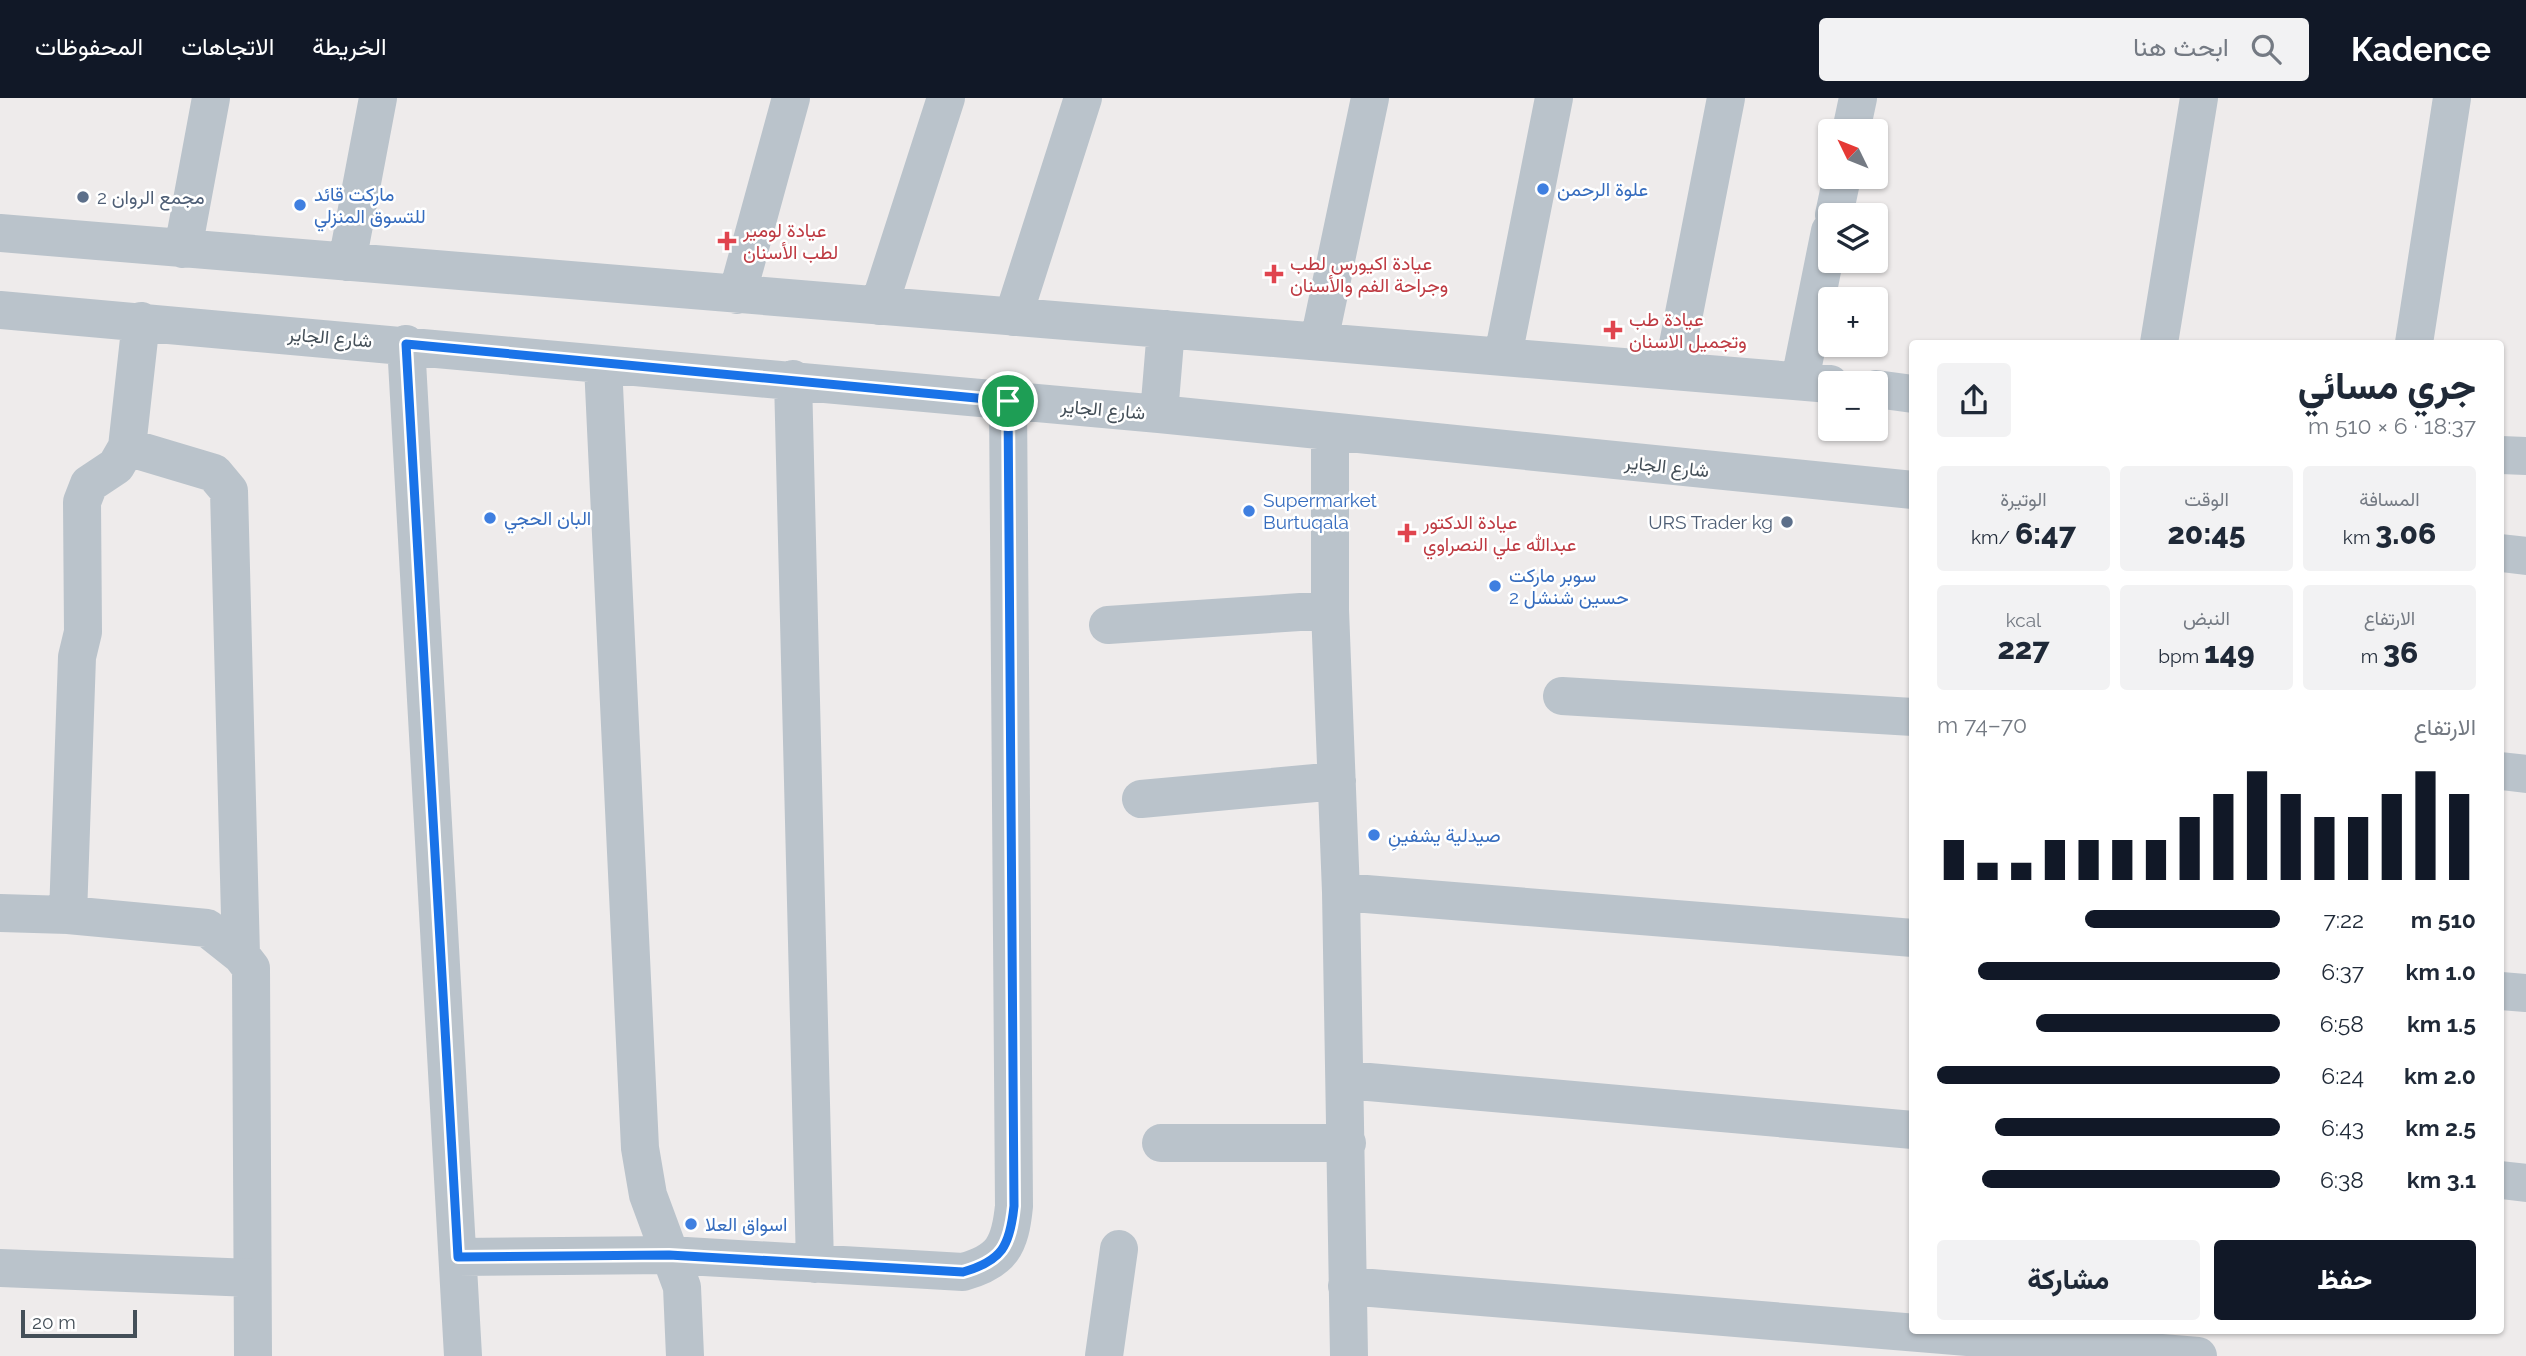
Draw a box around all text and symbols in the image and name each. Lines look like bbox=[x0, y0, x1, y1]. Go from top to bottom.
search box bbox=[1819, 18, 2309, 81]
icon: search bbox=[2247, 30, 2285, 68]
text: Kadence bbox=[2351, 30, 2491, 69]
text: المحفوظات bbox=[35, 32, 143, 61]
text: الاتجاهات bbox=[181, 32, 274, 61]
text: الخريطة bbox=[312, 32, 387, 61]
text: ابحث هنا bbox=[2133, 32, 2229, 62]
north arrow bbox=[1818, 119, 1888, 189]
map controls bbox=[1818, 119, 1888, 441]
place label: علوة الرحمن bbox=[1557, 178, 1648, 201]
marker: علوة الرحمن bbox=[1535, 181, 1551, 197]
place label: ماركت قائد للتسوق المنزلي bbox=[314, 183, 426, 232]
place label: مجمع الروان 2 bbox=[97, 186, 205, 211]
marker: مجمع الروان 2 bbox=[75, 189, 91, 205]
marker: ماركت قائد للتسوق المنزلي bbox=[292, 197, 308, 213]
button: layers bbox=[1818, 203, 1888, 273]
place label: عيادة لومير لطب الأسنان bbox=[742, 219, 838, 264]
marker: عيادة لومير لطب الأسنان bbox=[717, 231, 737, 251]
place label: عيادة اكيورس لطب وجراحة الفم والأسنان bbox=[1290, 252, 1448, 298]
marker: عيادة اكيورس لطب وجراحة الفم والأسنان bbox=[1264, 264, 1284, 284]
button: + bbox=[1818, 287, 1888, 357]
place label: عيادة طب وتجميل الاسنان bbox=[1629, 308, 1747, 353]
marker: عيادة طب وتجميل الاسنان bbox=[1603, 320, 1623, 340]
street label: شارع الجاير bbox=[286, 322, 373, 354]
button: share bbox=[1937, 363, 2011, 437]
text: جري مسائي bbox=[2298, 363, 2476, 408]
pin bbox=[978, 371, 1038, 431]
button: − bbox=[1818, 371, 1888, 441]
icon: arrive bbox=[989, 382, 1027, 420]
street label: شارع الجاير bbox=[1059, 394, 1146, 426]
text: 18:37 · 6 × 510 m bbox=[2308, 412, 2476, 439]
street label: شارع الجاير bbox=[1622, 451, 1710, 483]
text: الوتيرة bbox=[2000, 488, 2047, 510]
text: الوقت bbox=[2184, 488, 2229, 510]
text: المسافة bbox=[2359, 488, 2420, 510]
place label: Supermarket Burtuqala bbox=[1263, 489, 1377, 533]
marker: Supermarket Burtuqala bbox=[1241, 503, 1257, 519]
place label: البان الحجي bbox=[504, 507, 591, 534]
marker: البان الحجي bbox=[482, 510, 498, 526]
place label: عيادة الدكتور عبدالله علي النصراوي bbox=[1422, 511, 1576, 560]
place label: URS Trader kg bbox=[1648, 511, 1773, 533]
marker: URS Trader kg bbox=[1779, 514, 1795, 530]
text: 6:47 bbox=[2015, 516, 2076, 551]
text: 20:45 bbox=[2167, 516, 2246, 551]
text: 3.06 bbox=[2375, 516, 2436, 551]
marker: عيادة الدكتور عبدالله علي النصراوي bbox=[1397, 523, 1417, 543]
text: /km bbox=[1971, 526, 2015, 548]
text: km bbox=[2343, 526, 2375, 548]
place label: سوبر ماركت حسين شنشل 2 bbox=[1509, 564, 1629, 609]
marker: سوبر ماركت حسين شنشل 2 bbox=[1487, 578, 1503, 594]
text: النبض bbox=[2183, 607, 2230, 629]
text: الارتفاع bbox=[2364, 607, 2415, 629]
text: kcal bbox=[2006, 609, 2041, 631]
text: 227 bbox=[1997, 631, 2050, 666]
text: 149 bbox=[2204, 635, 2255, 670]
text: 36 bbox=[2383, 635, 2418, 670]
text: bpm bbox=[2158, 645, 2204, 667]
text: m bbox=[2361, 645, 2383, 667]
text: 70–74 m bbox=[1937, 711, 2027, 738]
text: الارتفاع bbox=[2414, 713, 2476, 740]
place label: صيدلية يشفينِ bbox=[1388, 824, 1501, 851]
marker: صيدلية يشفينِ bbox=[1366, 827, 1382, 843]
text: 7:22 bbox=[2323, 906, 2364, 933]
text: 510 m bbox=[2411, 906, 2476, 933]
text: 6:37 bbox=[2321, 958, 2364, 985]
text: 1.0 km bbox=[2406, 958, 2476, 985]
text: 6:58 bbox=[2320, 1010, 2364, 1037]
text: 1.5 km bbox=[2407, 1010, 2476, 1037]
text: 6:24 bbox=[2321, 1062, 2364, 1089]
text: 2.0 km bbox=[2404, 1062, 2476, 1089]
text: 6:43 bbox=[2321, 1114, 2364, 1141]
text: 2.5 km bbox=[2405, 1114, 2476, 1141]
text: 6:38 bbox=[2320, 1166, 2364, 1193]
text: 3.1 km bbox=[2407, 1166, 2476, 1193]
place label: اسواق العلا bbox=[705, 1213, 787, 1236]
marker: اسواق العلا bbox=[683, 1216, 699, 1232]
button: مشاركة bbox=[1937, 1240, 2200, 1320]
button: حفظ bbox=[2214, 1240, 2476, 1320]
scale bar bbox=[21, 1307, 136, 1339]
text: 20 m bbox=[32, 1311, 76, 1333]

